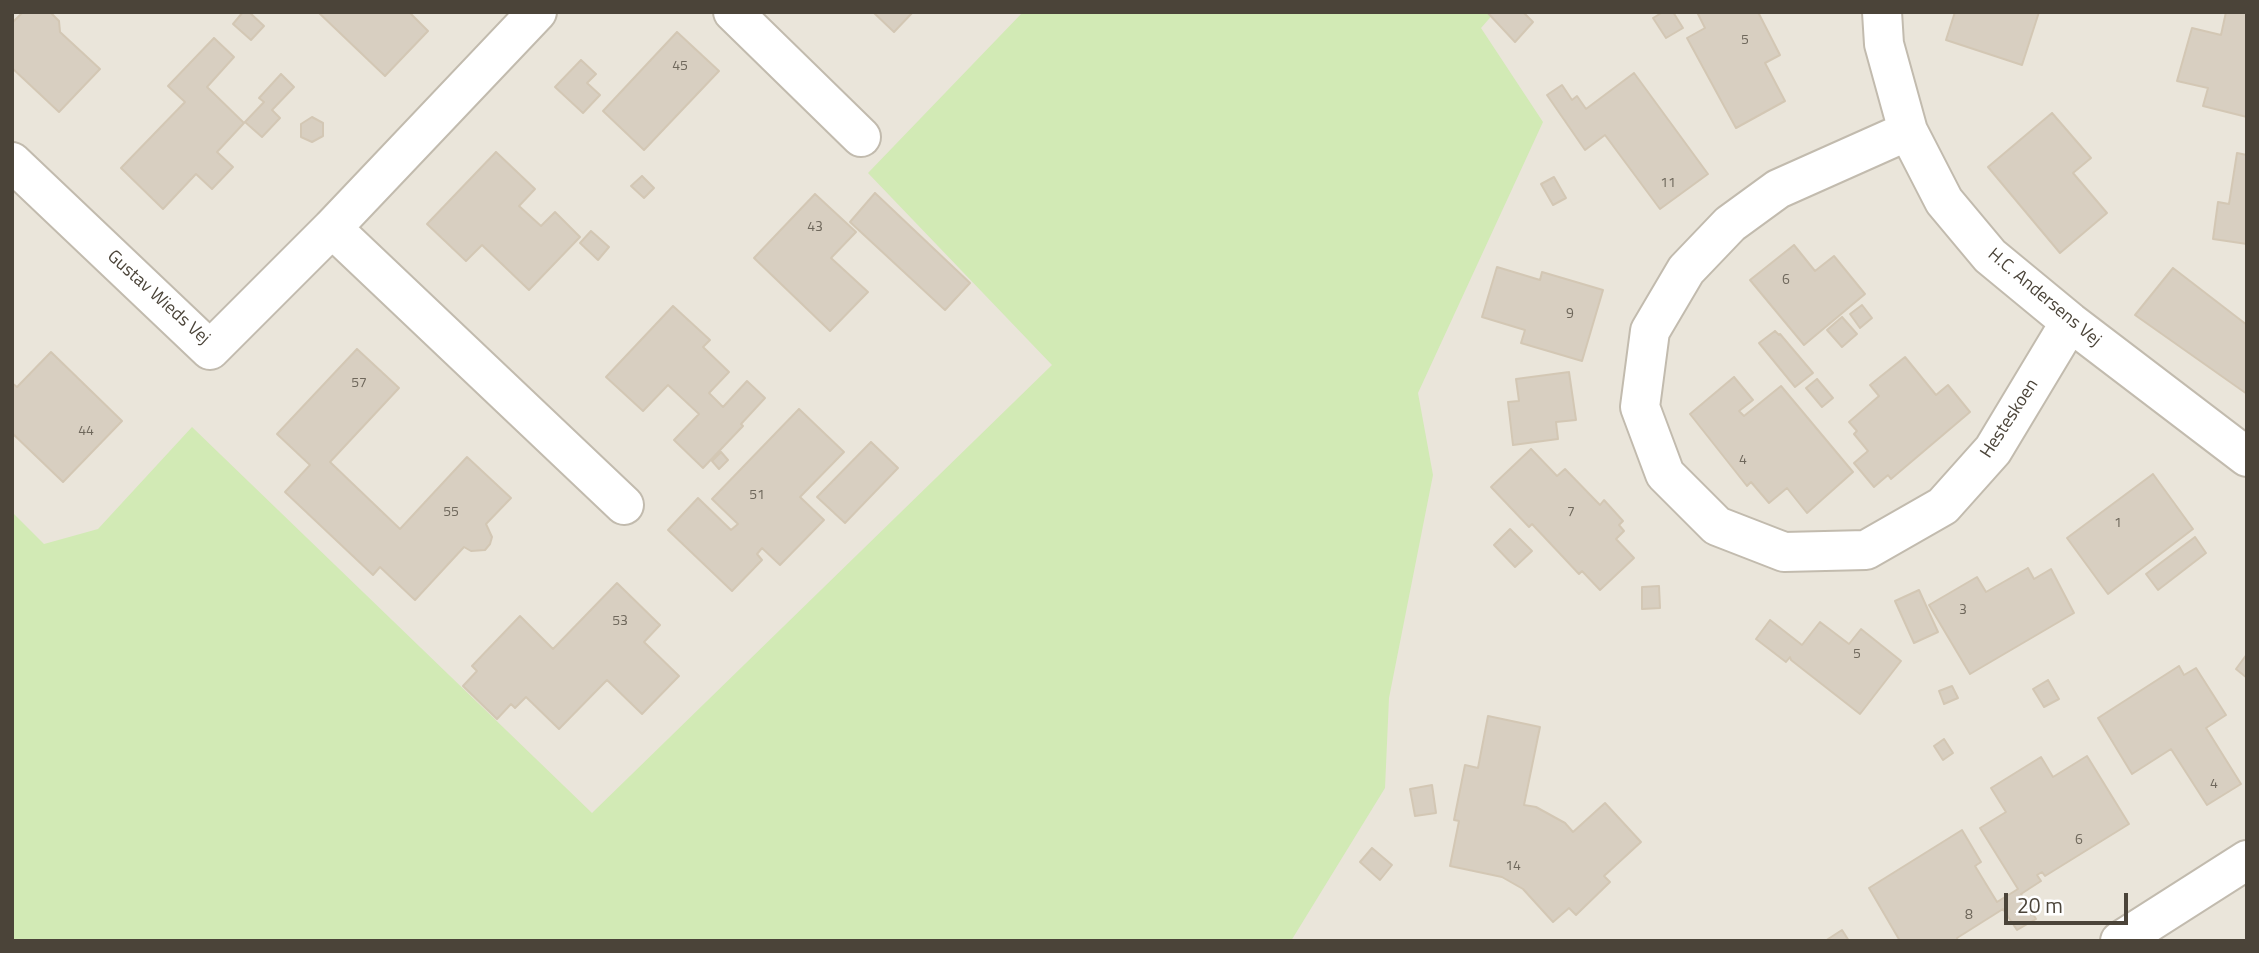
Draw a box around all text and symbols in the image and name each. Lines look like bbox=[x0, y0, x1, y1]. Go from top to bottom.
house number: 5 bbox=[1741, 33, 1749, 49]
house number: 45 bbox=[672, 59, 688, 75]
house number: 11 bbox=[1660, 176, 1676, 192]
house number: 43 bbox=[807, 220, 823, 236]
street label: H.C. Andersens Vej bbox=[1983, 244, 2105, 352]
street label: Gustav Wieds Vej bbox=[102, 246, 214, 350]
house number: 6 bbox=[1782, 273, 1790, 289]
house number: 9 bbox=[1566, 307, 1574, 323]
street label: Hesteskoen bbox=[1976, 375, 2044, 463]
house number: 57 bbox=[351, 376, 367, 392]
house number: 44 bbox=[78, 424, 94, 440]
house number: 4 bbox=[1739, 453, 1747, 469]
house number: 51 bbox=[749, 488, 765, 504]
house number: 55 bbox=[443, 505, 459, 521]
house number: 7 bbox=[1567, 505, 1575, 521]
house number: 1 bbox=[2114, 516, 2122, 532]
house number: 3 bbox=[1959, 603, 1967, 619]
house number: 53 bbox=[612, 614, 628, 630]
house number: 5 bbox=[1853, 647, 1861, 663]
house number: 4 bbox=[2210, 777, 2218, 793]
house number: 6 bbox=[2075, 833, 2083, 849]
house number: 14 bbox=[1505, 859, 1521, 875]
scale bar bbox=[2007, 880, 2131, 924]
text: 20 m bbox=[2017, 889, 2063, 921]
house number: 8 bbox=[1965, 908, 1973, 924]

